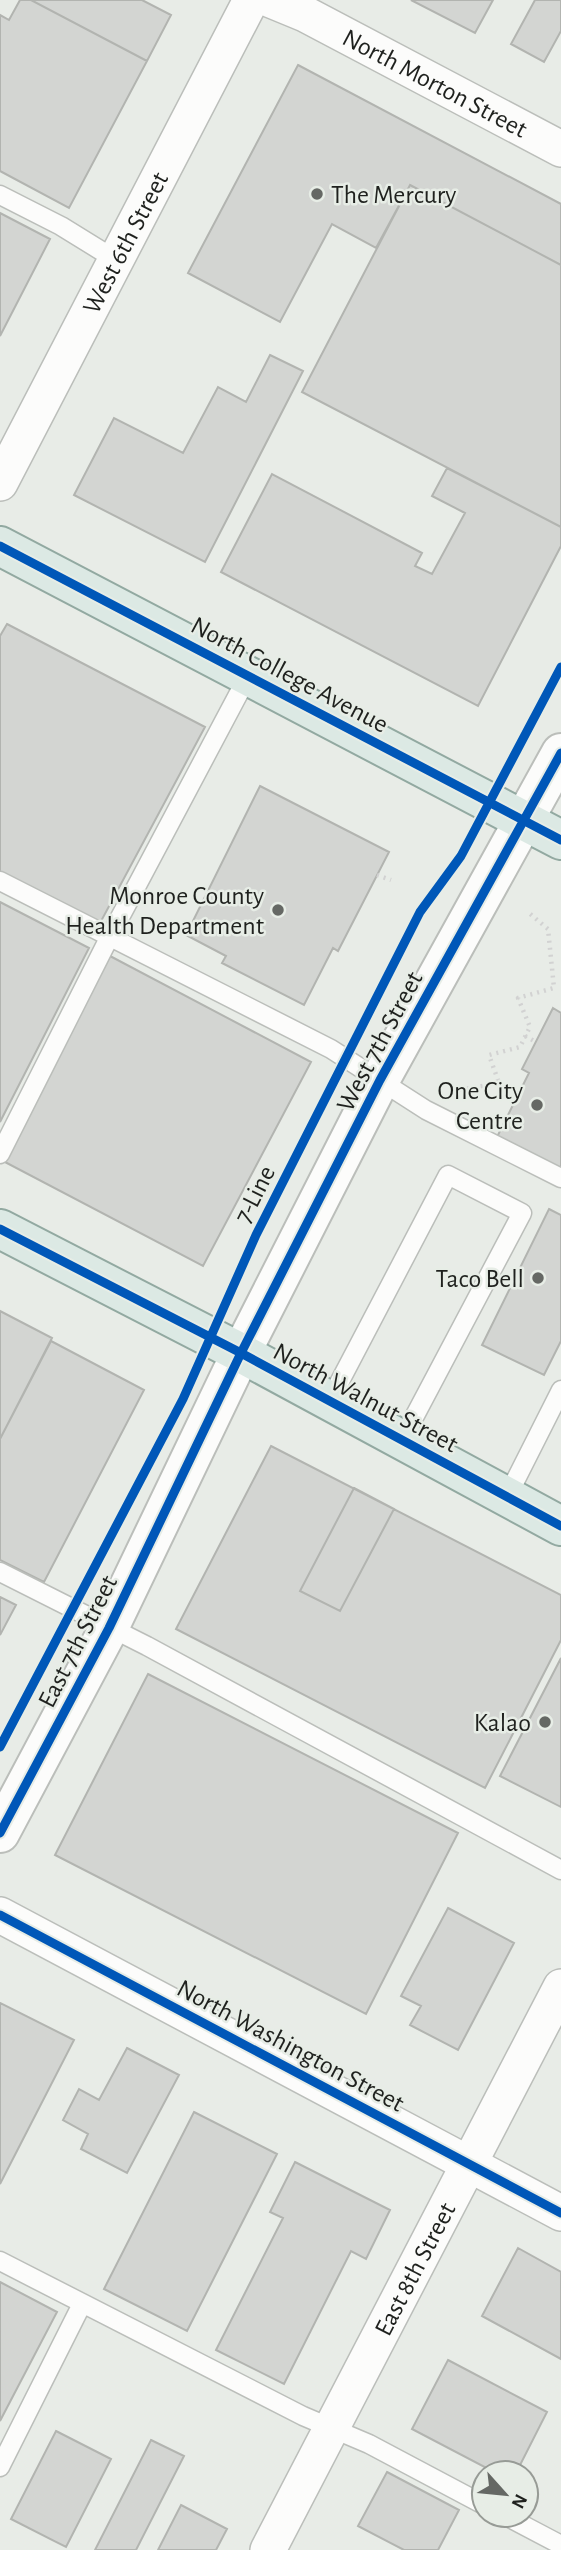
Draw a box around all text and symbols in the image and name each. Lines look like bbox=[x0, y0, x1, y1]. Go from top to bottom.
street label: North Morton Street bbox=[338, 24, 531, 143]
street label: West 6th Street bbox=[78, 168, 173, 318]
place label: The Mercury bbox=[331, 182, 456, 208]
marker: The Mercury bbox=[309, 186, 325, 202]
street label: North College Avenue bbox=[187, 612, 392, 738]
place label: Monroe County Health Department bbox=[65, 883, 264, 939]
marker: Monroe County Health Department bbox=[270, 902, 286, 918]
street label: West 7th Street bbox=[332, 967, 428, 1116]
place label: One City Centre bbox=[438, 1078, 523, 1134]
marker: One City Centre bbox=[529, 1097, 545, 1113]
street label: 7-Line bbox=[230, 1162, 280, 1227]
place label: Taco Bell bbox=[435, 1266, 524, 1292]
marker: Taco Bell bbox=[530, 1270, 546, 1286]
street label: North Walnut Street bbox=[269, 1338, 462, 1457]
street label: East 7th Street bbox=[34, 1571, 122, 1712]
place label: Kalao bbox=[474, 1710, 531, 1736]
marker: Kalao bbox=[537, 1714, 553, 1730]
street label: North Washington Street bbox=[173, 1975, 408, 2117]
street label: East 8th Street bbox=[370, 2199, 460, 2340]
north arrow bbox=[470, 2459, 540, 2529]
text: N bbox=[507, 2491, 530, 2511]

